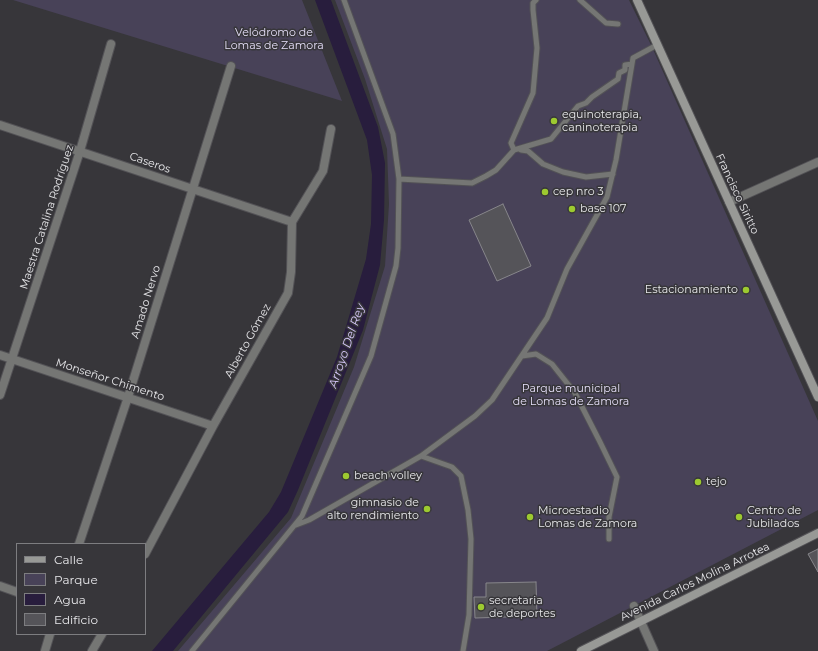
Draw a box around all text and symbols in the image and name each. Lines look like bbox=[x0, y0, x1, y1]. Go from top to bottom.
park label: Velódromo de Lomas de Zamora bbox=[224, 26, 324, 52]
place label: equinoterapia, caninoterapia bbox=[562, 108, 641, 134]
marker: equinoterapia, caninoterapia bbox=[549, 116, 559, 126]
street label: Maestra Catalina Rodríguez bbox=[17, 143, 77, 291]
street label: Caseros bbox=[128, 150, 172, 176]
street label: Francisco Siritto bbox=[713, 152, 761, 236]
place label: cep nro 3 bbox=[553, 185, 604, 199]
marker: cep nro 3 bbox=[540, 187, 550, 197]
place label: base 107 bbox=[580, 202, 626, 216]
marker: base 107 bbox=[567, 204, 577, 214]
street label: Amado Nervo bbox=[129, 264, 163, 340]
place label: Estacionamiento bbox=[645, 283, 738, 297]
marker: Estacionamiento bbox=[741, 285, 751, 295]
street label: Alberto Gómez bbox=[222, 302, 274, 380]
water label: Arroyo Del Rey bbox=[326, 302, 368, 390]
street label: Monseñor Chimento bbox=[54, 356, 166, 404]
park label: Parque municipal de Lomas de Zamora bbox=[513, 382, 629, 408]
place label: beach volley bbox=[354, 469, 422, 483]
marker: beach volley bbox=[341, 471, 351, 481]
place label: tejo bbox=[706, 475, 727, 489]
marker: tejo bbox=[693, 477, 703, 487]
place label: gimnasio de alto rendimiento bbox=[327, 496, 419, 522]
marker: gimnasio de alto rendimiento bbox=[422, 504, 432, 514]
place label: Microestadio Lomas de Zamora bbox=[538, 504, 637, 530]
place label: Centro de Jubilados bbox=[747, 504, 801, 530]
marker: Microestadio Lomas de Zamora bbox=[525, 512, 535, 522]
marker: Centro de Jubilados bbox=[734, 512, 744, 522]
street label: Avenida Carlos Molina Arrotea bbox=[618, 540, 772, 624]
legend bbox=[16, 543, 146, 635]
text: Calle bbox=[54, 552, 83, 567]
text: Parque bbox=[54, 572, 98, 587]
text: Agua bbox=[54, 592, 86, 607]
place label: secretaria de deportes bbox=[489, 594, 555, 620]
marker: secretaria de deportes bbox=[476, 602, 486, 612]
text: Edificio bbox=[54, 612, 98, 627]

